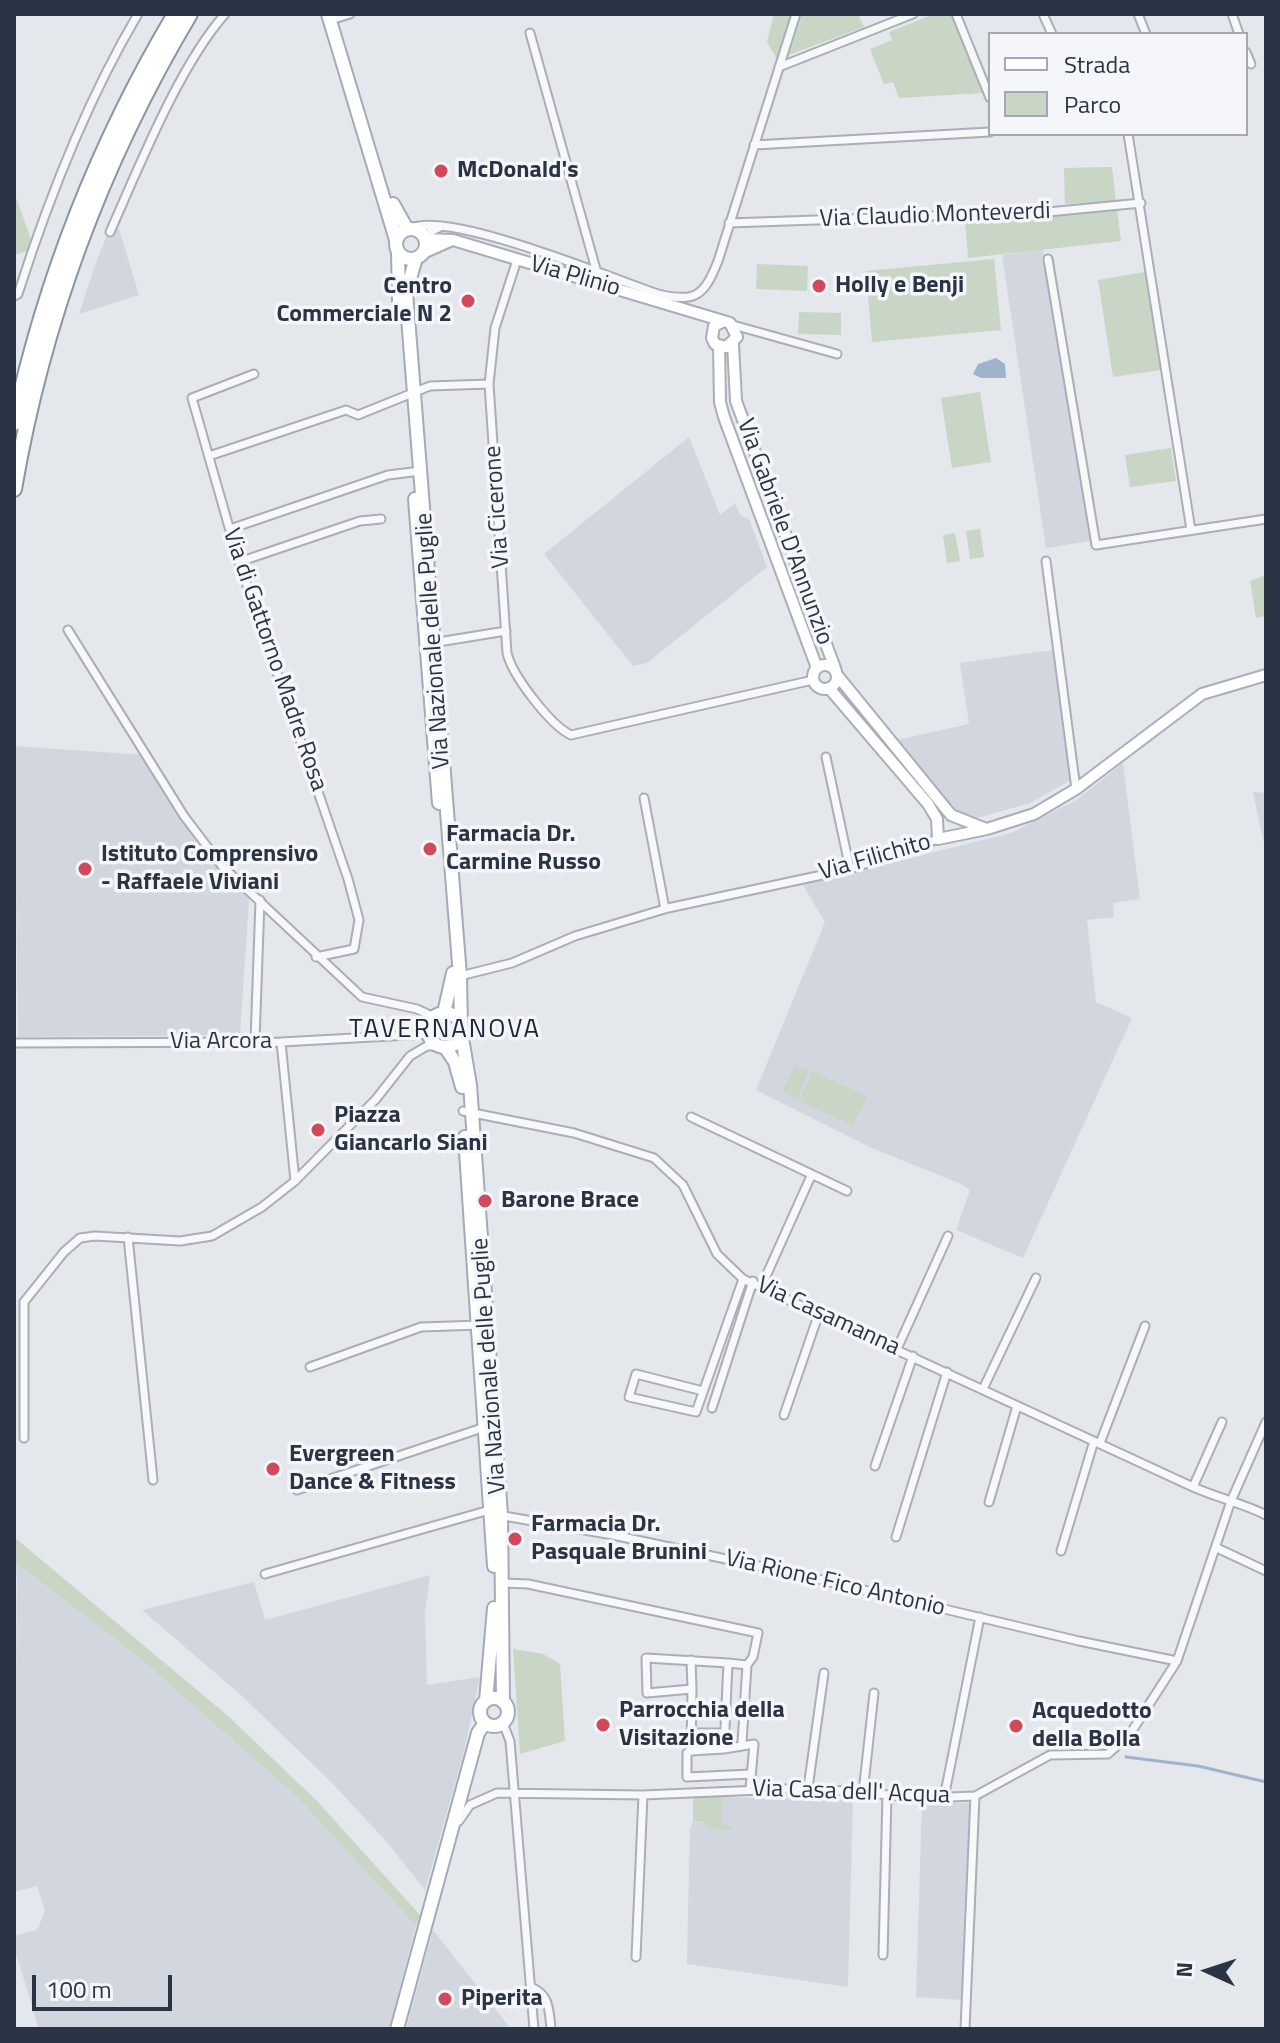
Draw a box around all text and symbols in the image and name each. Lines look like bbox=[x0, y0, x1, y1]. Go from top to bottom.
legend bbox=[988, 32, 1248, 136]
text: Strada bbox=[1064, 46, 1130, 82]
text: Parco bbox=[1064, 86, 1121, 122]
place label: McDonald's bbox=[457, 157, 578, 185]
marker: McDonald's bbox=[432, 162, 450, 180]
street label: Via Claudio Monteverdi bbox=[819, 198, 1051, 234]
street label: Via Plinio bbox=[527, 250, 623, 304]
place label: Holly e Benji bbox=[835, 272, 964, 300]
place label: Centro Commerciale N 2 bbox=[276, 273, 452, 329]
marker: Holly e Benji bbox=[810, 277, 828, 295]
marker: Centro Commerciale N 2 bbox=[459, 292, 477, 310]
street label: Via Gabriele D'Annunzio bbox=[730, 415, 838, 649]
street label: Via Cicerone bbox=[479, 445, 517, 569]
street label: Via Nazionale delle Puglie bbox=[411, 512, 457, 770]
street label: Via di Gattorno Madre Rosa bbox=[215, 525, 333, 795]
place label: Farmacia Dr. Carmine Russo bbox=[446, 821, 601, 877]
street label: Via Filichito bbox=[816, 828, 934, 888]
marker: Farmacia Dr. Carmine Russo bbox=[421, 840, 439, 858]
place label: Istituto Comprensivo - Raffaele Viviani bbox=[101, 841, 318, 897]
marker: Istituto Comprensivo - Raffaele Viviani bbox=[76, 860, 94, 878]
district label: TAVERNANOVA bbox=[349, 1015, 541, 1047]
street label: Via Arcora bbox=[170, 1028, 272, 1056]
place label: Piazza Giancarlo Siani bbox=[334, 1102, 488, 1158]
marker: Piazza Giancarlo Siani bbox=[309, 1121, 327, 1139]
place label: Barone Brace bbox=[501, 1187, 639, 1215]
marker: Barone Brace bbox=[476, 1192, 494, 1210]
street label: Via Nazionale delle Puglie bbox=[467, 1237, 513, 1495]
street label: Via Casamanna bbox=[752, 1271, 904, 1363]
place label: Evergreen Dance & Fitness bbox=[289, 1441, 456, 1497]
marker: Evergreen Dance & Fitness bbox=[264, 1460, 282, 1478]
place label: Farmacia Dr. Pasquale Brunini bbox=[531, 1511, 707, 1567]
marker: Farmacia Dr. Pasquale Brunini bbox=[506, 1530, 524, 1548]
street label: Via Rione Fico Antonio bbox=[722, 1545, 948, 1623]
place label: Parrocchia della Visitazione bbox=[619, 1697, 785, 1753]
place label: Acquedotto della Bolla bbox=[1032, 1698, 1152, 1754]
marker: Parrocchia della Visitazione bbox=[594, 1716, 612, 1734]
marker: Acquedotto della Bolla bbox=[1007, 1717, 1025, 1735]
street label: Via Casa dell' Acqua bbox=[751, 1775, 951, 1811]
north arrow bbox=[1168, 1931, 1248, 2011]
scale bar bbox=[36, 1959, 176, 2009]
text: N bbox=[1167, 1961, 1201, 1978]
text: 100 m bbox=[46, 1971, 112, 2007]
place label: Piperita bbox=[461, 1985, 543, 2013]
marker: Piperita bbox=[436, 1990, 454, 2008]

